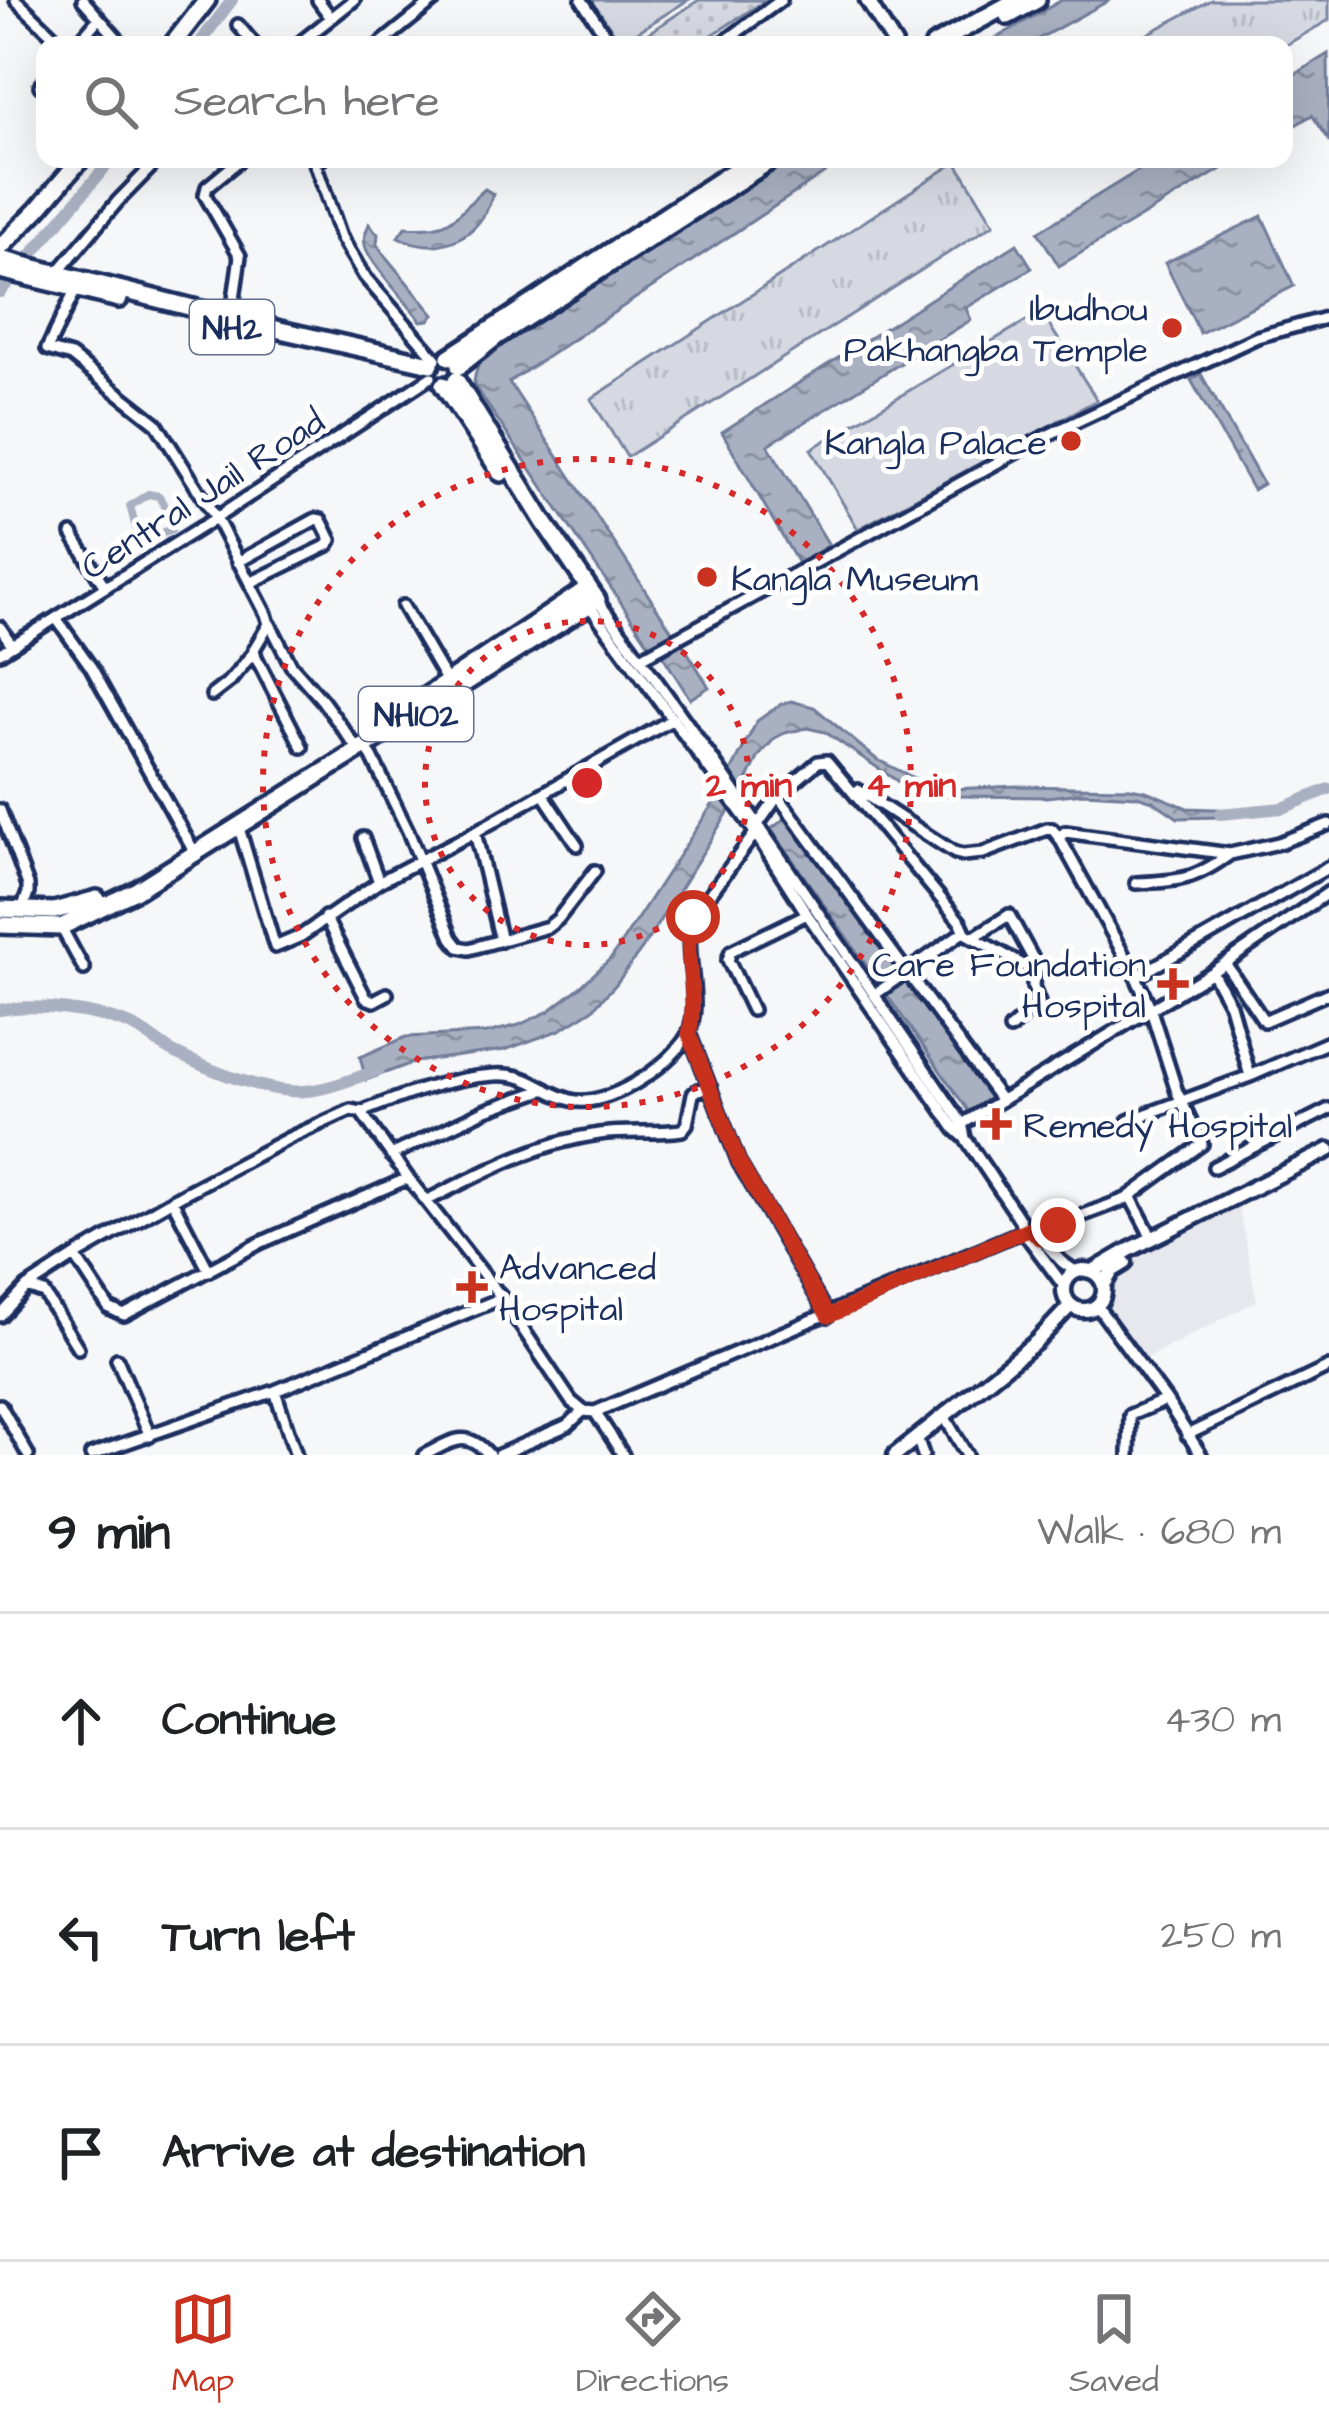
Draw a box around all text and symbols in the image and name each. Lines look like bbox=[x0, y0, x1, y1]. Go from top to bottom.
search box bbox=[36, 36, 1293, 168]
icon: search bbox=[78, 69, 144, 135]
text: Search here bbox=[174, 71, 440, 133]
place label: Ibudhou Pakhangba Temple bbox=[844, 284, 1148, 377]
road number: NH2 bbox=[190, 300, 274, 354]
marker: Ibudhou Pakhangba Temple bbox=[1159, 315, 1185, 341]
street label: Central Jail Road bbox=[71, 397, 335, 593]
place label: Kangla Palace bbox=[824, 418, 1047, 470]
marker: Kangla Palace bbox=[1058, 428, 1084, 454]
place label: Kangla Museum bbox=[731, 554, 978, 606]
marker: Kangla Museum bbox=[694, 564, 720, 590]
road number: NH102 bbox=[359, 687, 473, 741]
text: 2 min bbox=[705, 760, 792, 811]
text: 4 min bbox=[866, 760, 956, 811]
centre of rings bbox=[566, 762, 608, 804]
route start bbox=[666, 890, 720, 944]
place label: Care Foundation Hospital bbox=[872, 940, 1146, 1032]
marker: Care Foundation Hospital bbox=[1157, 968, 1189, 1000]
place label: Remedy Hospital bbox=[1023, 1101, 1292, 1152]
marker: Remedy Hospital bbox=[980, 1108, 1012, 1140]
route end bbox=[1031, 1198, 1085, 1252]
place label: Advanced Hospital bbox=[499, 1243, 656, 1335]
marker: Advanced Hospital bbox=[456, 1271, 488, 1303]
text: 9 min bbox=[48, 1498, 170, 1569]
text: Walk · 680 m bbox=[1037, 1506, 1281, 1560]
icon: ahead bbox=[48, 1688, 114, 1754]
text: Continue bbox=[162, 1690, 336, 1752]
text: 430 m bbox=[1164, 1694, 1281, 1748]
icon: left bbox=[48, 1904, 114, 1970]
text: Turn left bbox=[162, 1906, 355, 1968]
text: 250 m bbox=[1160, 1910, 1281, 1964]
icon: arrive bbox=[48, 2120, 114, 2186]
text: Arrive at destination bbox=[162, 2122, 585, 2184]
tab: Map bbox=[170, 2286, 236, 2404]
tab: Directions bbox=[576, 2286, 729, 2404]
tab: Saved bbox=[1069, 2286, 1159, 2404]

